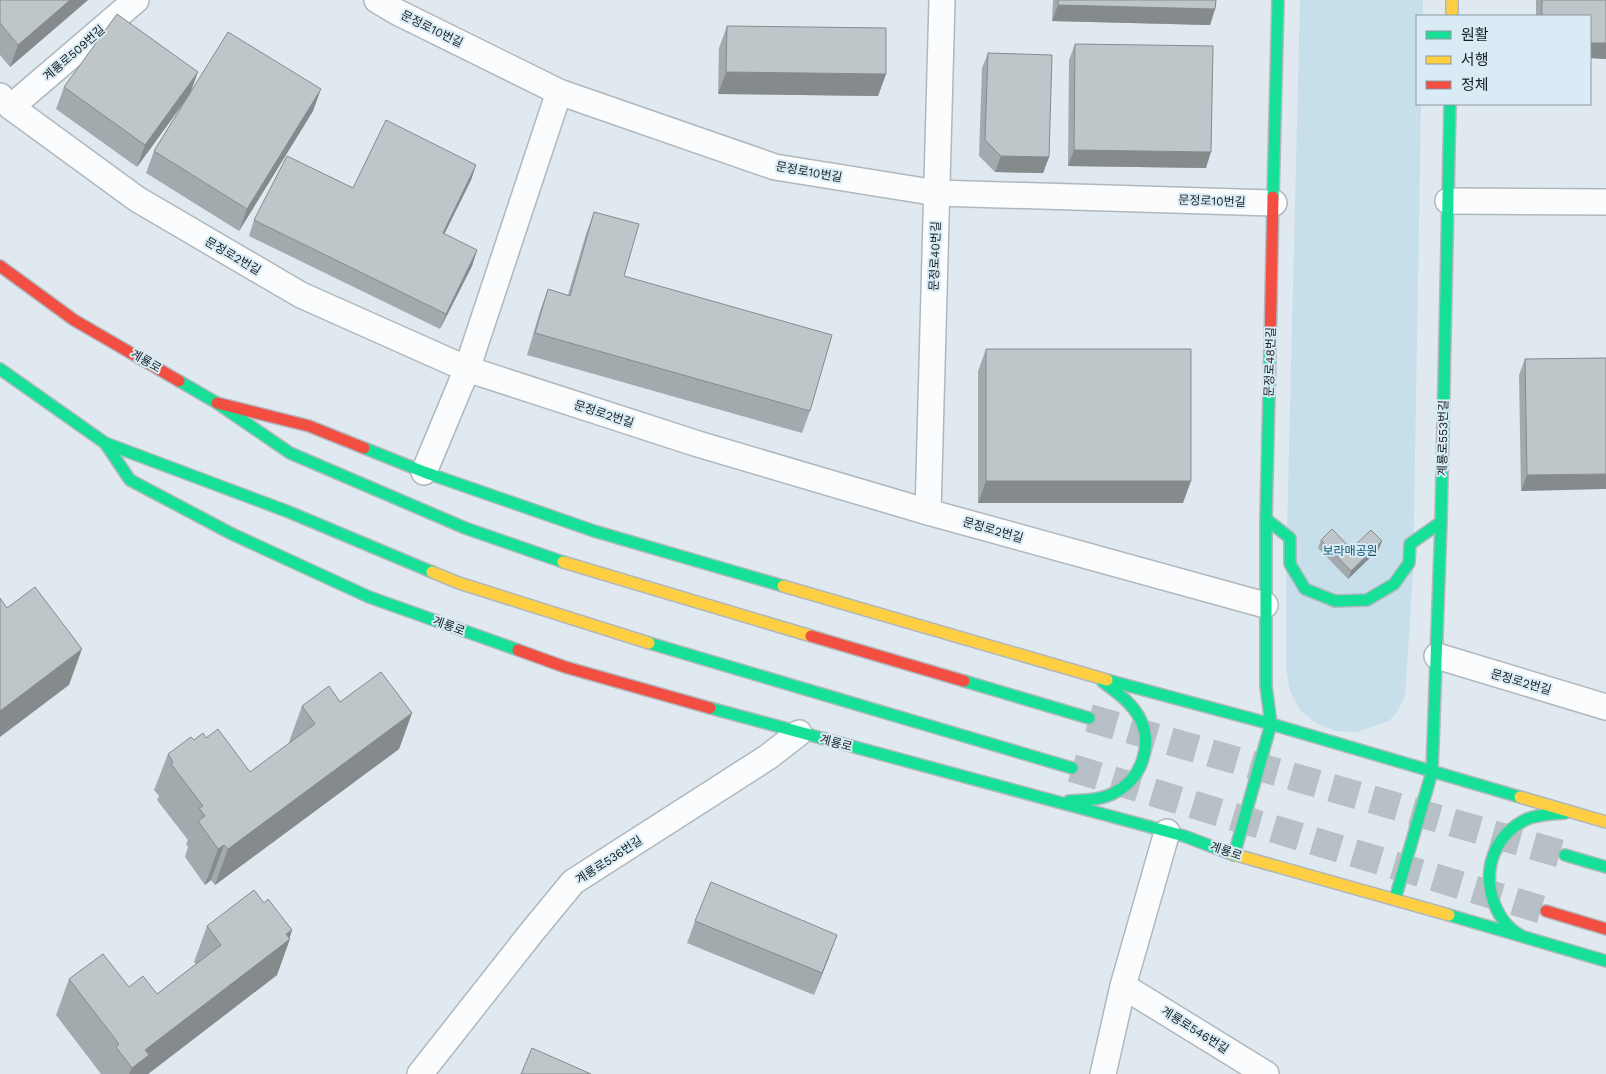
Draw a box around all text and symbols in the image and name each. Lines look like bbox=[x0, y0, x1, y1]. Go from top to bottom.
street label: 문정로10번길 bbox=[399, 8, 465, 50]
legend bbox=[1416, 15, 1591, 105]
street label: 계룡로509번길 bbox=[40, 22, 108, 84]
text: 원활 bbox=[1461, 26, 1489, 44]
text: 서행 bbox=[1461, 51, 1489, 69]
text: 정체 bbox=[1461, 76, 1489, 94]
street label: 문정로10번길 bbox=[775, 159, 843, 185]
street label: 문정로10번길 bbox=[1178, 193, 1246, 209]
street label: 문정로40번길 bbox=[927, 221, 943, 291]
street label: 문정로2번길 bbox=[203, 234, 263, 278]
street label: 문정로48번길 bbox=[1262, 327, 1278, 397]
street label: 계룡로 bbox=[128, 347, 164, 375]
street label: 문정로2번길 bbox=[572, 398, 636, 430]
street label: 계룡로553번길 bbox=[1435, 400, 1451, 476]
street label: 문정로2번길 bbox=[961, 515, 1025, 545]
park label: 보라매공원 bbox=[1322, 544, 1378, 558]
street label: 계룡로 bbox=[431, 614, 467, 638]
street label: 문정로2번길 bbox=[1489, 667, 1553, 697]
street label: 계룡로 bbox=[818, 732, 854, 754]
street label: 계룡로536번길 bbox=[573, 833, 645, 887]
street label: 계룡로 bbox=[1208, 839, 1244, 863]
street label: 계룡로546번길 bbox=[1159, 1004, 1231, 1056]

